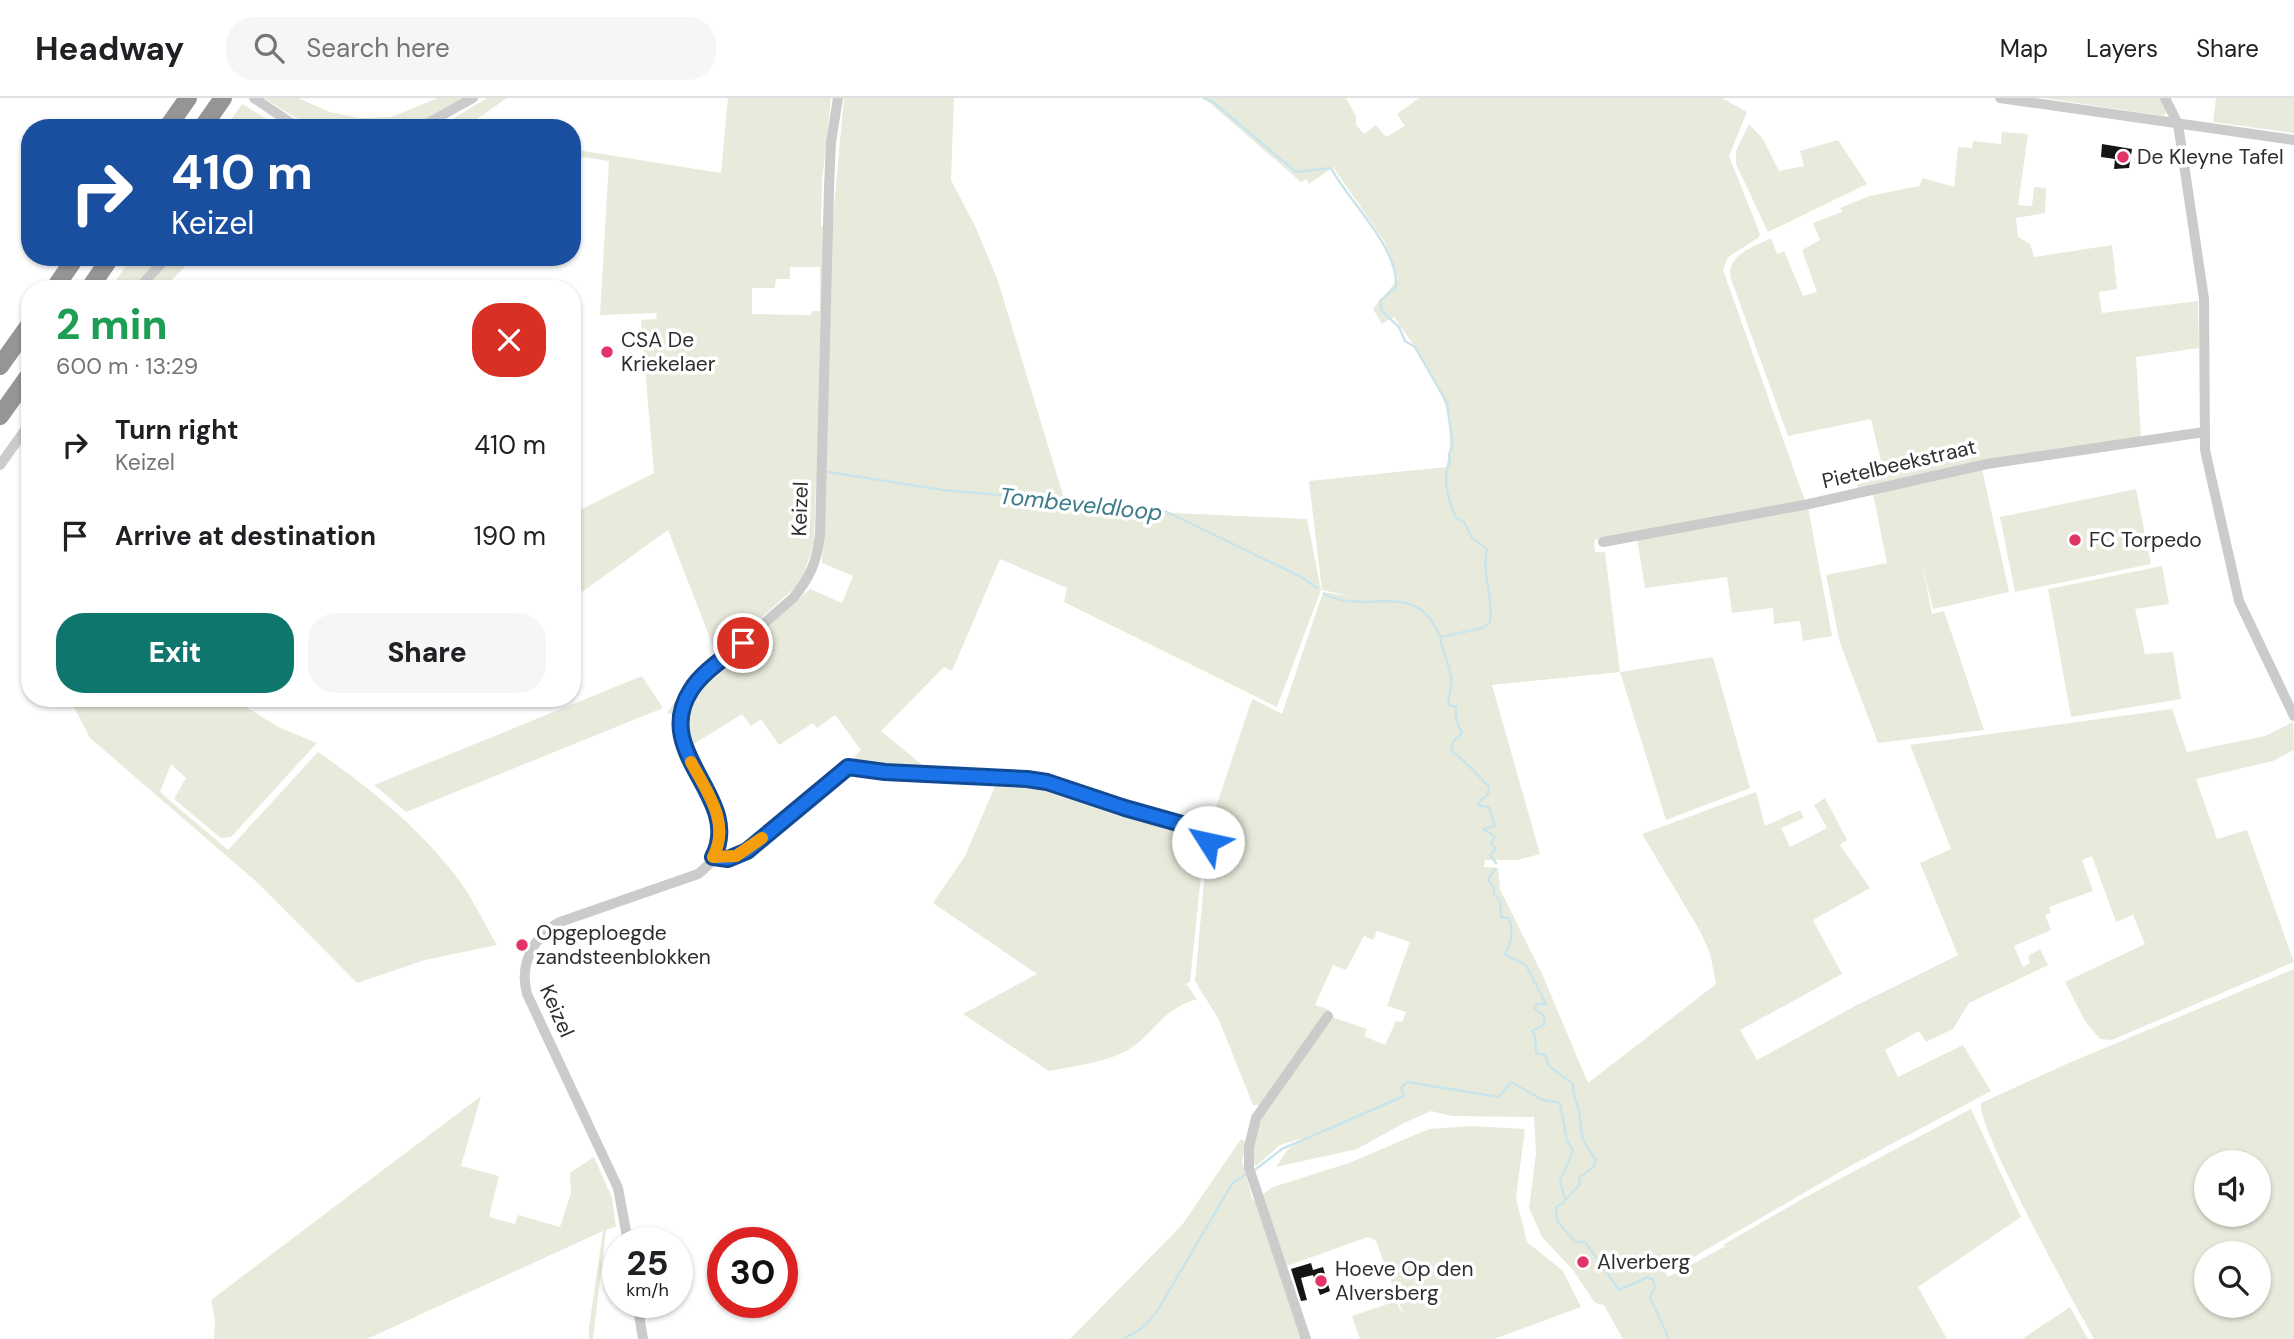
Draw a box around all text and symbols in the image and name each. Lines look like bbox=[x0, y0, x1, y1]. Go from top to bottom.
search box bbox=[226, 17, 716, 80]
text: Headway bbox=[35, 27, 184, 70]
icon: search bbox=[250, 29, 288, 67]
text: Search here bbox=[306, 31, 450, 65]
text: Map bbox=[2000, 33, 2048, 64]
text: Layers bbox=[2086, 33, 2158, 64]
text: Share bbox=[2196, 33, 2259, 64]
text: 410 m bbox=[171, 140, 313, 204]
place label: De Kleyne Tafel bbox=[2137, 143, 2284, 171]
icon: right bbox=[56, 147, 147, 238]
marker: De Kleyne Tafel bbox=[2115, 149, 2131, 165]
text: Keizel bbox=[171, 202, 254, 244]
text: 2 min bbox=[56, 297, 167, 352]
button: close bbox=[472, 303, 546, 377]
place label: CSA De Kriekelaer bbox=[621, 326, 716, 378]
marker: CSA De Kriekelaer bbox=[599, 344, 615, 360]
text: 600 m · 13:29 bbox=[56, 351, 198, 381]
text: Turn right bbox=[115, 413, 239, 447]
icon: right bbox=[56, 426, 94, 464]
text: 410 m bbox=[474, 428, 546, 462]
street label: Pietelbeekstraat bbox=[1819, 433, 1979, 495]
text: Keizel bbox=[115, 447, 175, 477]
street label: Keizel bbox=[785, 481, 815, 537]
water label: Tombeveldloop bbox=[998, 481, 1164, 527]
icon: arrive bbox=[56, 517, 94, 555]
text: Arrive at destination bbox=[115, 519, 376, 553]
text: 190 m bbox=[474, 519, 546, 553]
place label: FC Torpedo bbox=[2089, 526, 2202, 554]
marker: FC Torpedo bbox=[2067, 532, 2083, 548]
button: Exit bbox=[56, 613, 294, 693]
button: Share bbox=[308, 613, 546, 693]
pin bbox=[713, 613, 773, 673]
icon: arrive bbox=[724, 624, 762, 662]
position arrow bbox=[1171, 805, 1245, 879]
place label: Opgeploegde zandsteenblokken bbox=[536, 919, 711, 971]
marker: Opgeploegde zandsteenblokken bbox=[514, 937, 530, 953]
street label: Keizel bbox=[533, 980, 581, 1042]
map controls bbox=[2194, 1150, 2271, 1318]
button: sound bbox=[2194, 1150, 2271, 1227]
speed limit sign: 30 bbox=[707, 1227, 798, 1318]
text: 25 bbox=[627, 1240, 668, 1286]
button: search bbox=[2194, 1241, 2271, 1318]
place label: Alverberg bbox=[1597, 1248, 1690, 1276]
marker: Alverberg bbox=[1575, 1254, 1591, 1270]
place label: Hoeve Op den Alversberg bbox=[1335, 1255, 1473, 1307]
marker: Hoeve Op den Alversberg bbox=[1313, 1273, 1329, 1289]
text: km/h bbox=[626, 1278, 669, 1302]

